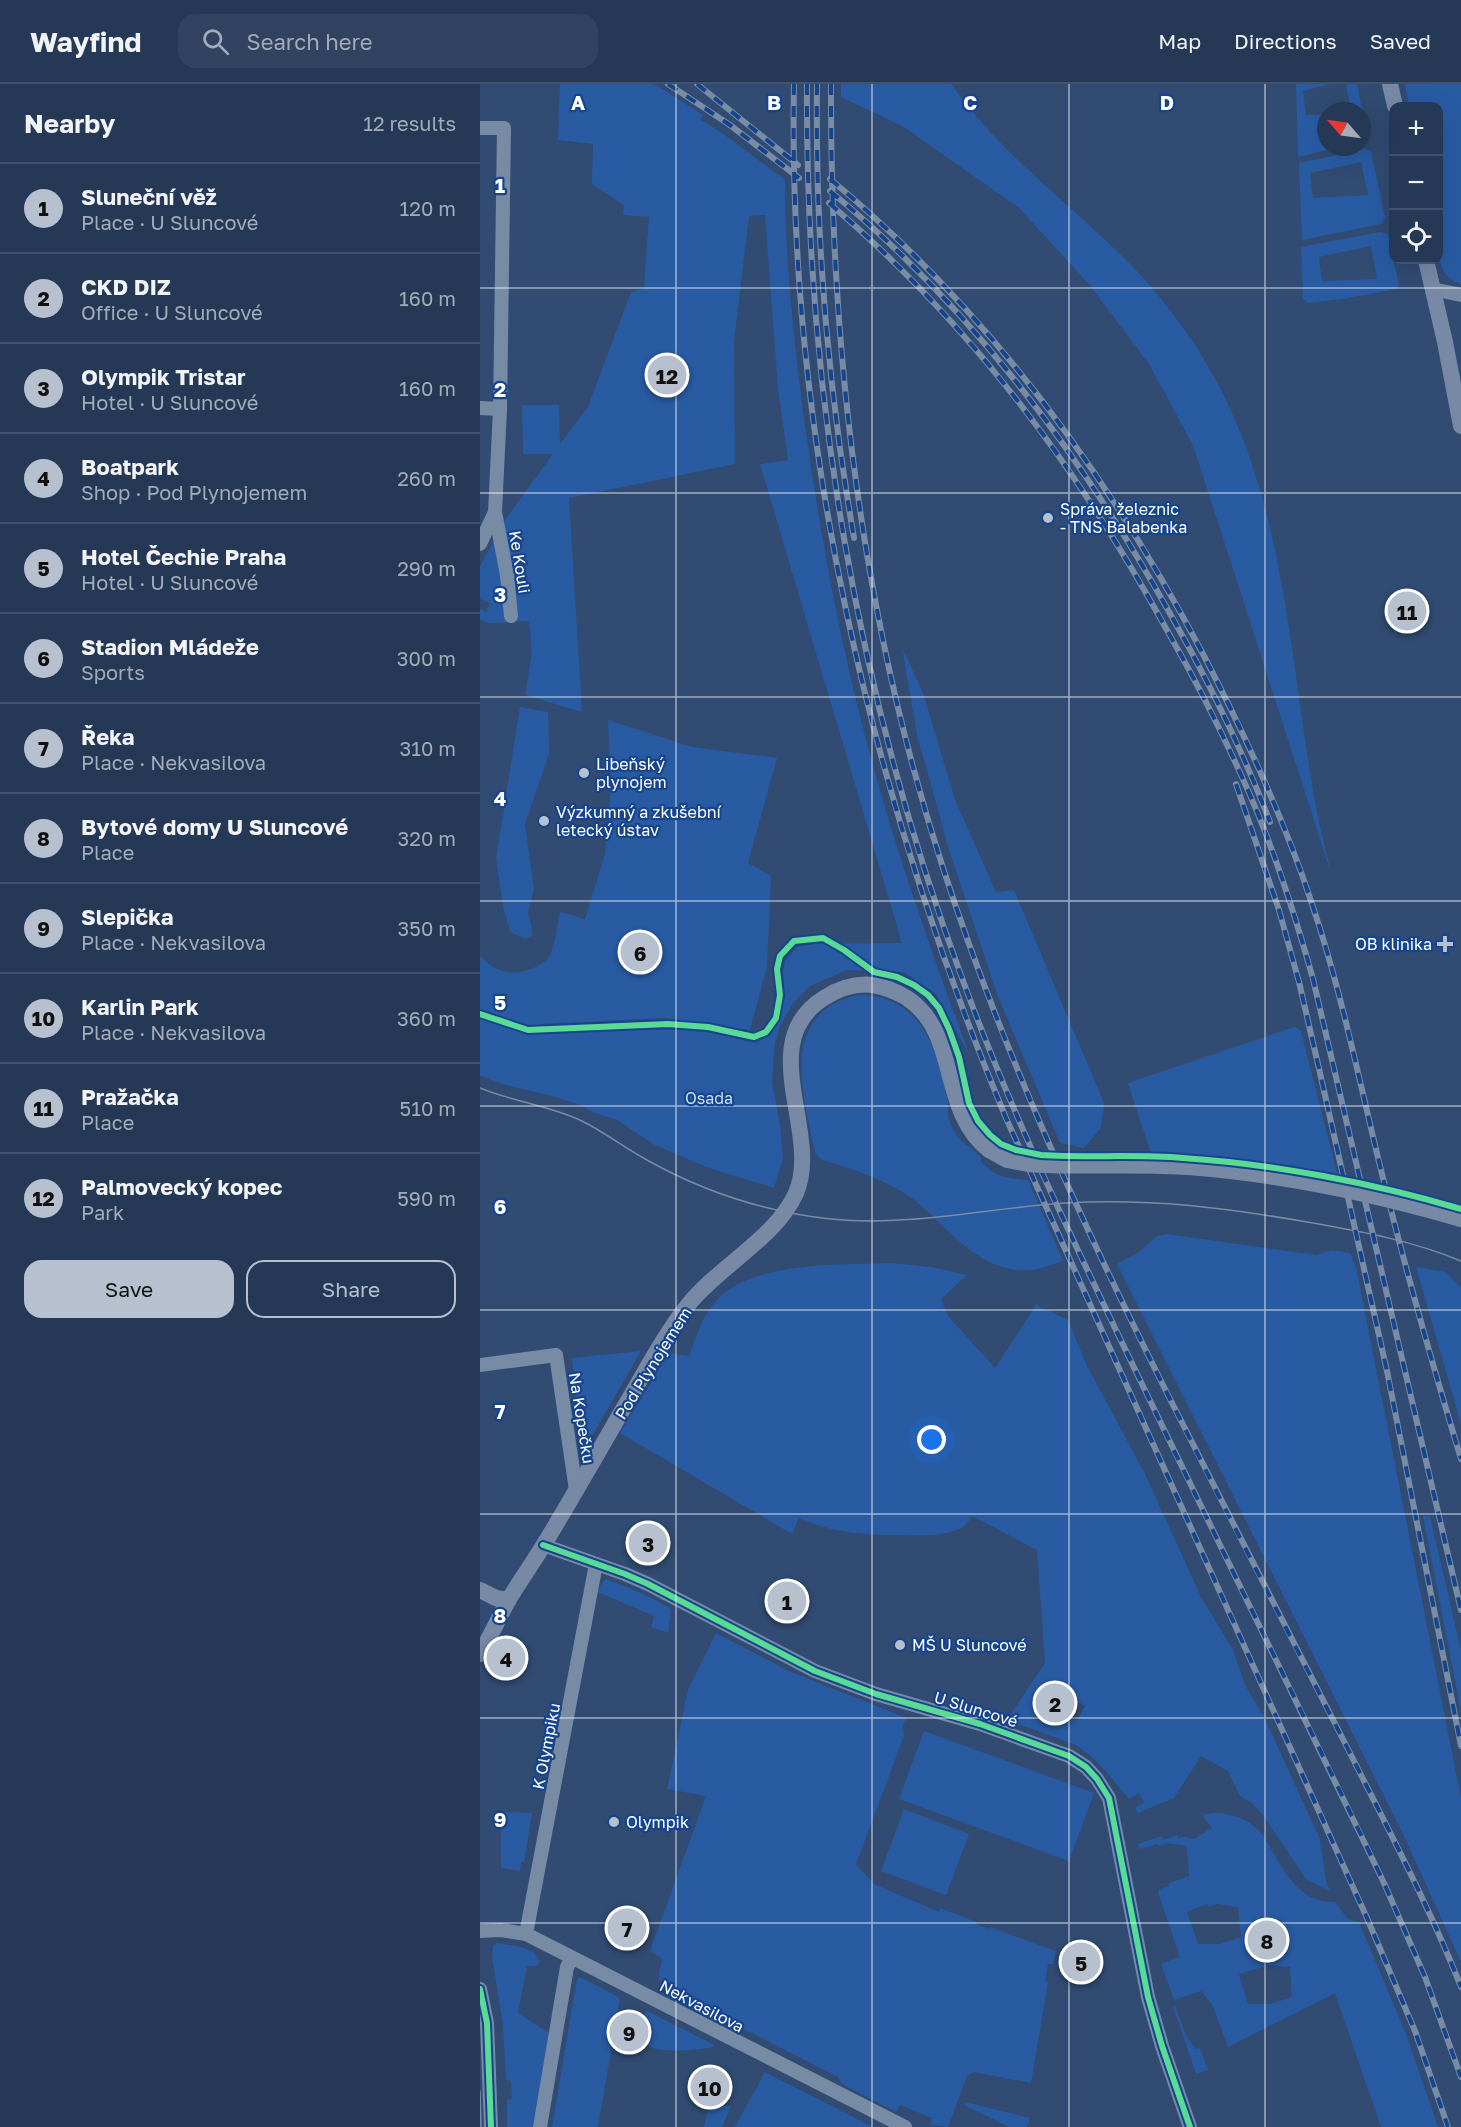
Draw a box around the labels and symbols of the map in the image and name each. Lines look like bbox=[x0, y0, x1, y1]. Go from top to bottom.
text: A bbox=[571, 90, 585, 114]
text: B bbox=[767, 90, 781, 114]
text: C bbox=[963, 90, 977, 114]
text: D bbox=[1160, 90, 1174, 114]
north arrow bbox=[1317, 102, 1371, 156]
text: 1 bbox=[495, 173, 505, 197]
pin: 12 bbox=[648, 352, 687, 398]
text: 2 bbox=[494, 377, 506, 401]
place label: Správa železnic - TNS Balabenka bbox=[1060, 499, 1187, 537]
marker: Správa železnic - TNS Balabenka bbox=[1041, 511, 1055, 525]
street label: Ke Kouli bbox=[505, 529, 535, 595]
text: 3 bbox=[494, 582, 506, 606]
pin: 11 bbox=[1388, 588, 1426, 634]
place label: Libeňský plynojem bbox=[596, 754, 667, 792]
marker: Libeňský plynojem bbox=[577, 766, 591, 780]
text: 4 bbox=[494, 786, 506, 810]
place label: Výzkumný a zkušební letecký ústav bbox=[556, 802, 723, 840]
marker: Výzkumný a zkušební letecký ústav bbox=[537, 814, 551, 828]
pin: 6 bbox=[620, 930, 660, 974]
place label: OB klinika bbox=[1355, 934, 1432, 954]
marker: OB klinika bbox=[1436, 935, 1454, 953]
text: 5 bbox=[494, 990, 506, 1014]
park label: Osada bbox=[685, 1088, 733, 1108]
text: 6 bbox=[494, 1194, 506, 1218]
street label: Pod Plynojemem bbox=[610, 1303, 696, 1423]
street label: Na Kopečku bbox=[565, 1371, 599, 1465]
text: 7 bbox=[495, 1399, 506, 1423]
your location bbox=[917, 1425, 946, 1454]
pin: 3 bbox=[628, 1520, 668, 1566]
pin: 1 bbox=[768, 1578, 806, 1624]
text: 8 bbox=[494, 1603, 506, 1627]
place label: MŠ U Sluncové bbox=[912, 1635, 1026, 1655]
pin: 4 bbox=[486, 1636, 526, 1680]
marker: MŠ U Sluncové bbox=[893, 1638, 907, 1652]
pin: 2 bbox=[1036, 1680, 1074, 1726]
street label: U Sluncové bbox=[932, 1687, 1020, 1731]
street label: K Olympiku bbox=[528, 1701, 564, 1791]
text: 9 bbox=[494, 1807, 506, 1831]
place label: Olympik bbox=[626, 1812, 689, 1832]
marker: Olympik bbox=[607, 1815, 621, 1829]
pin: 7 bbox=[608, 1906, 646, 1950]
pin: 8 bbox=[1248, 1918, 1286, 1962]
pin: 5 bbox=[1062, 1940, 1100, 1984]
street label: Nekvasilova bbox=[656, 1975, 748, 2037]
pin: 9 bbox=[610, 2010, 648, 2054]
pin: 10 bbox=[690, 2064, 730, 2110]

